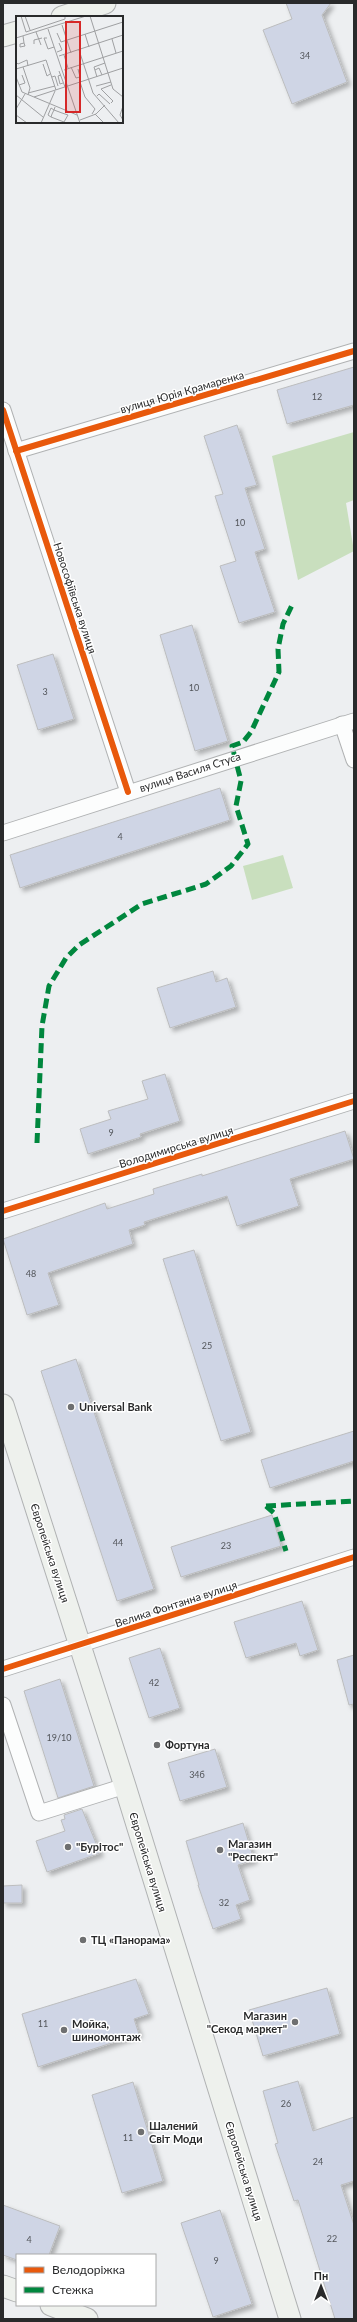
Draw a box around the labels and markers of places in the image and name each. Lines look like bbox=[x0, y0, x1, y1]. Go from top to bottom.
place label: Universal Bank bbox=[79, 1400, 152, 1413]
marker: Universal Bank bbox=[66, 1402, 76, 1412]
place label: Фортуна bbox=[165, 1738, 210, 1751]
marker: Фортуна bbox=[152, 1740, 162, 1750]
place label: Магазин "Респект" bbox=[228, 1837, 278, 1863]
place label: "Бурітос" bbox=[76, 1840, 123, 1853]
marker: "Бурітос" bbox=[63, 1842, 73, 1852]
marker: Магазин "Респект" bbox=[215, 1845, 225, 1855]
place label: ТЦ «Панорама» bbox=[91, 1933, 171, 1946]
marker: ТЦ «Панорама» bbox=[78, 1935, 88, 1945]
place label: Магазин "Секод маркет" bbox=[207, 2009, 287, 2035]
place label: Мойка, шиномонтаж bbox=[72, 2017, 141, 2043]
marker: Магазин "Секод маркет" bbox=[290, 2017, 300, 2027]
marker: Мойка, шиномонтаж bbox=[59, 2025, 69, 2035]
place label: Шалений Світ Моди bbox=[149, 2119, 203, 2145]
marker: Шалений Світ Моди bbox=[136, 2127, 146, 2137]

